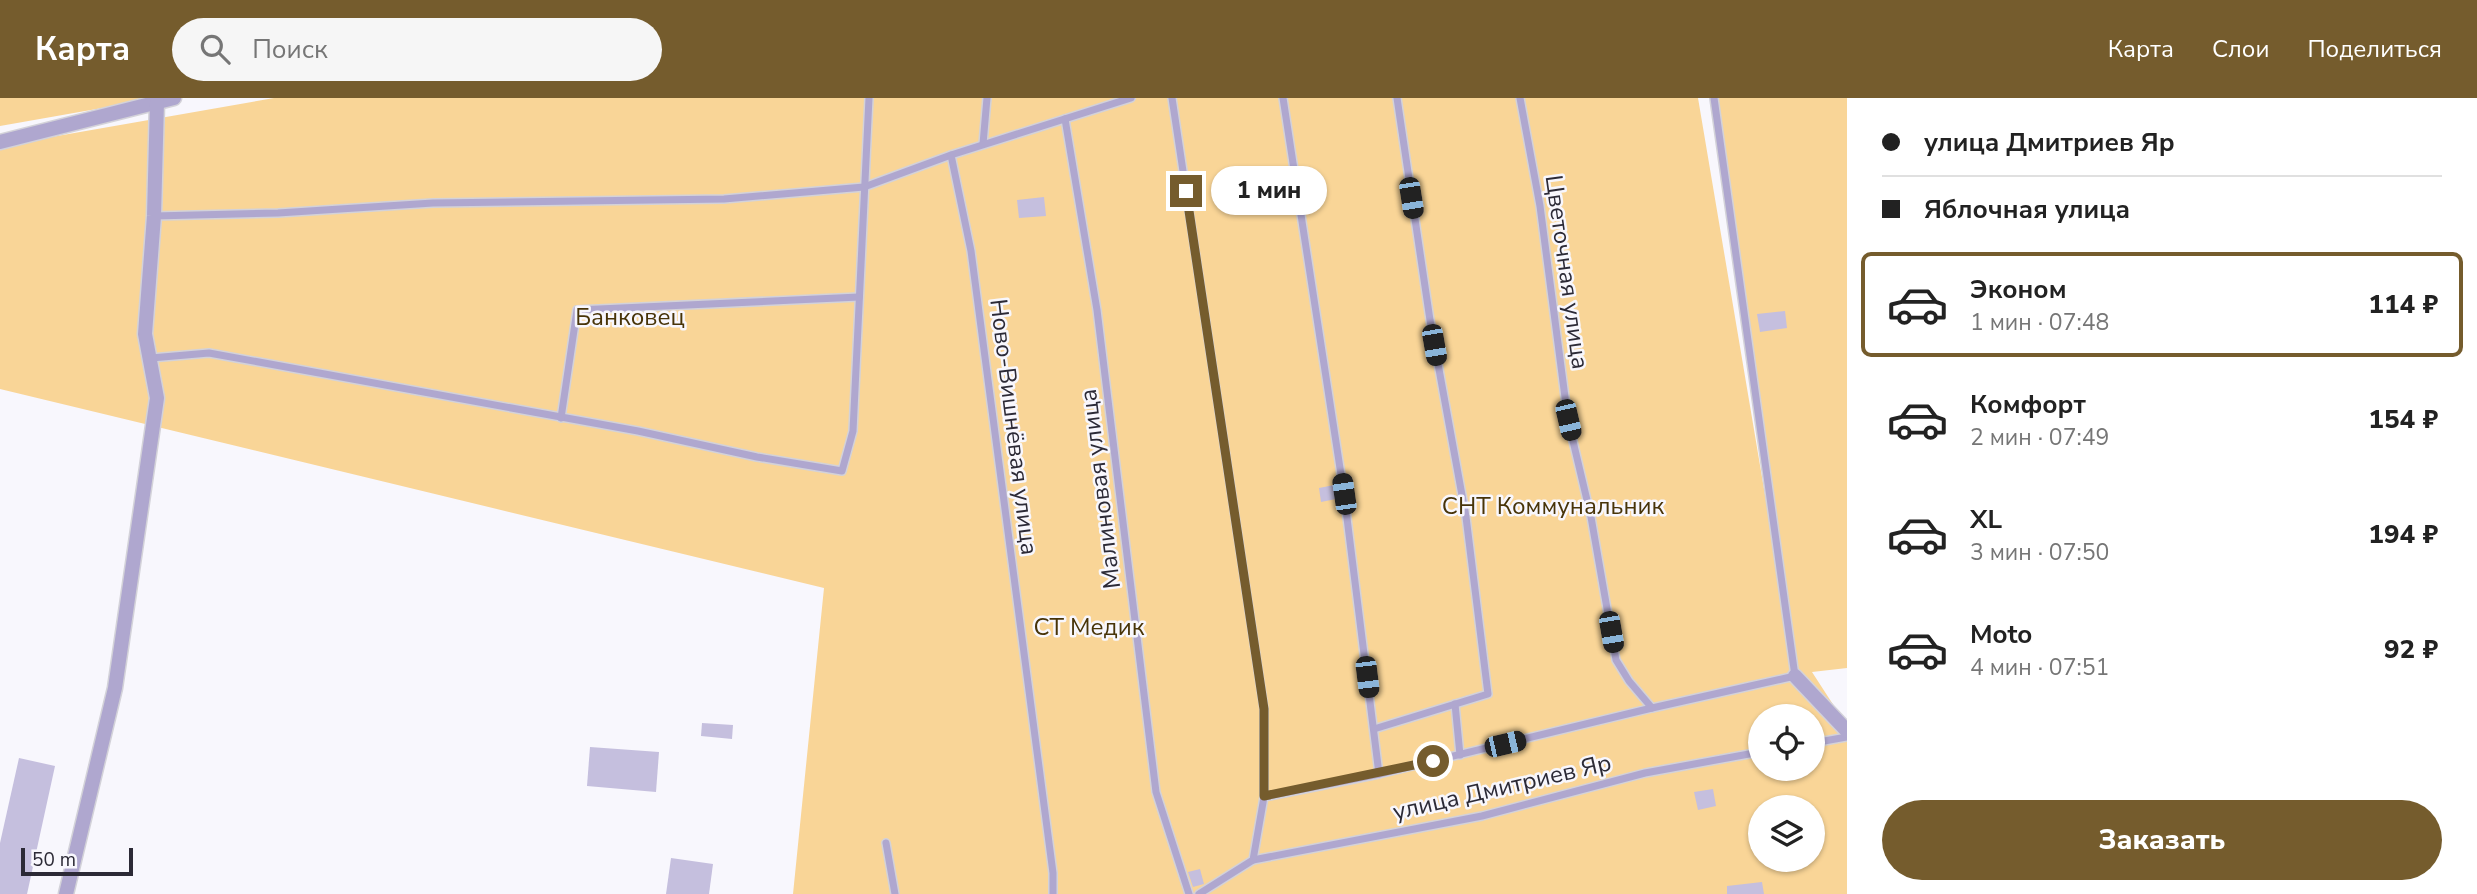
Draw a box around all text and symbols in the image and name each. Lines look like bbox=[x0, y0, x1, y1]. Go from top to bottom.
search box bbox=[172, 18, 662, 81]
text: Карта bbox=[35, 27, 130, 72]
icon: search bbox=[196, 30, 234, 68]
text: Поиск bbox=[252, 32, 328, 67]
text: Карта bbox=[2108, 33, 2174, 65]
text: Слои bbox=[2212, 33, 2269, 65]
text: Поделиться bbox=[2307, 33, 2442, 65]
text: улица Дмитриев Яр bbox=[1924, 125, 2175, 160]
callout: 1 мин bbox=[1210, 166, 1326, 216]
street label: Цветочная улица bbox=[1538, 173, 1596, 371]
route end bbox=[1170, 175, 1202, 207]
text: 1 мин bbox=[1237, 175, 1301, 206]
car bbox=[1398, 176, 1425, 220]
text: Яблочная улица bbox=[1924, 192, 2130, 227]
text: Эконом bbox=[1970, 272, 2067, 307]
icon: car bbox=[1886, 273, 1949, 336]
text: 114 ₽ bbox=[2368, 287, 2438, 322]
street label: Ново-Вишнёвая улица bbox=[982, 297, 1046, 557]
park label: Банковец bbox=[575, 301, 685, 333]
text: 1 мин · 07:48 bbox=[1970, 307, 2109, 338]
car bbox=[1421, 322, 1448, 368]
street label: Малиновая улица bbox=[1072, 387, 1128, 591]
text: Комфорт bbox=[1970, 387, 2086, 422]
icon: car bbox=[1886, 388, 1949, 451]
car bbox=[1554, 397, 1583, 443]
text: 154 ₽ bbox=[2368, 402, 2438, 437]
text: 2 мин · 07:49 bbox=[1970, 422, 2109, 453]
car bbox=[1331, 472, 1358, 516]
park label: СНТ Коммунальник bbox=[1442, 490, 1665, 522]
text: XL bbox=[1970, 502, 2002, 537]
icon: car bbox=[1886, 503, 1949, 566]
text: 194 ₽ bbox=[2368, 517, 2438, 552]
text: 3 мин · 07:50 bbox=[1970, 537, 2109, 568]
car bbox=[1598, 609, 1625, 655]
park label: СТ Медик bbox=[1034, 611, 1145, 643]
text: Moto bbox=[1970, 617, 2032, 652]
icon: car bbox=[1886, 618, 1949, 681]
text: 92 ₽ bbox=[2384, 632, 2438, 667]
text: 4 мин · 07:51 bbox=[1970, 652, 2109, 683]
car bbox=[1355, 655, 1380, 699]
map controls bbox=[1748, 704, 1825, 872]
button: locate bbox=[1748, 704, 1825, 781]
car bbox=[1483, 729, 1528, 759]
route start bbox=[1417, 745, 1449, 777]
street label: улица Дмитриев Яр bbox=[1390, 746, 1614, 828]
button: layers bbox=[1748, 795, 1825, 872]
button: Заказать bbox=[1882, 800, 2442, 880]
scale bar bbox=[21, 845, 133, 877]
text: 50 m bbox=[32, 847, 76, 873]

